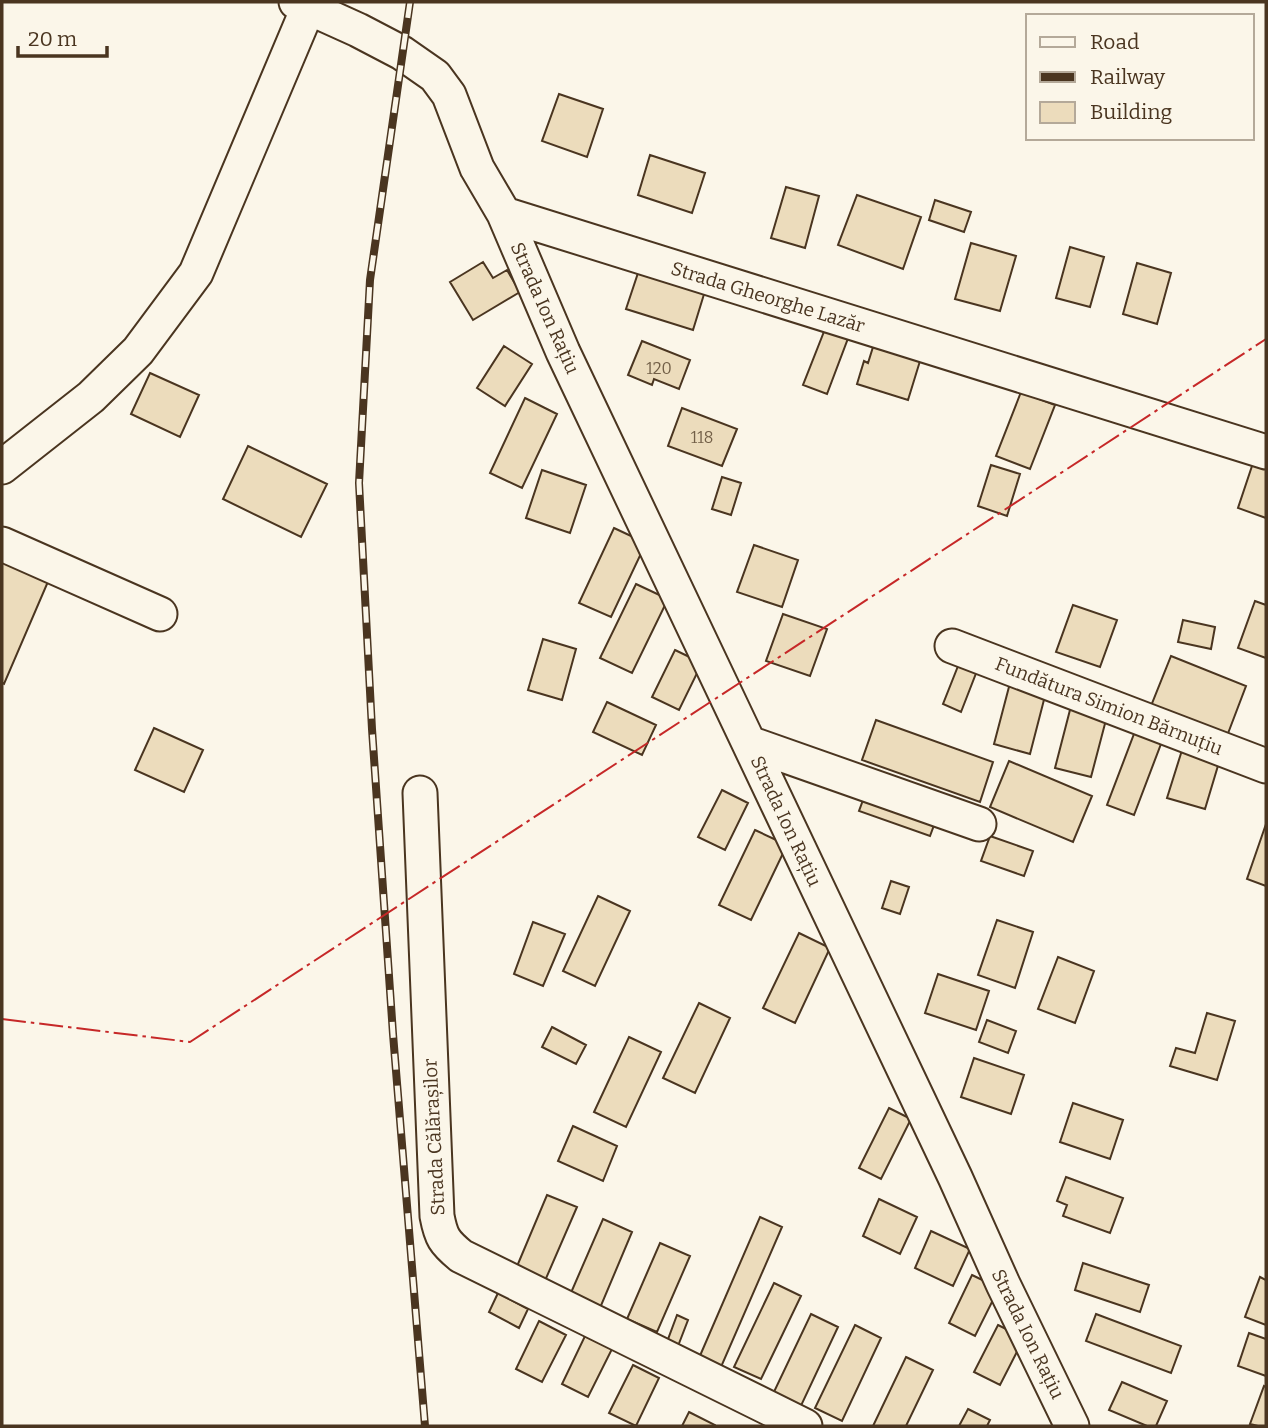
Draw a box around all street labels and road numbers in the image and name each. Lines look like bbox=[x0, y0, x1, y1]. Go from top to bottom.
street label: Strada Ion Rațiu bbox=[506, 239, 584, 377]
street label: Strada Gheorghe Lazăr bbox=[668, 257, 868, 338]
street label: Fundătura Simion Bărnuțiu bbox=[992, 652, 1226, 760]
street label: Strada Ion Rațiu bbox=[746, 752, 826, 890]
street label: Strada Călărașilor bbox=[418, 1057, 450, 1216]
street label: Strada Ion Rațiu bbox=[987, 1265, 1069, 1403]

